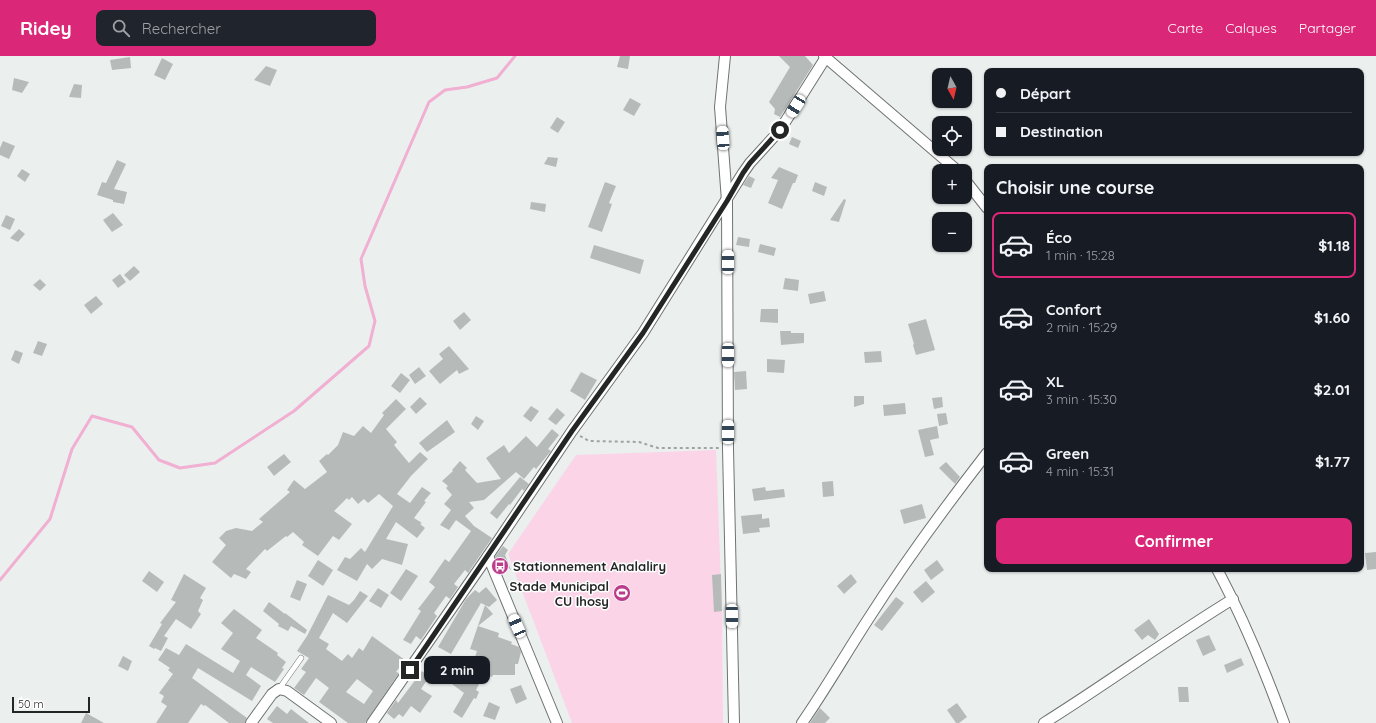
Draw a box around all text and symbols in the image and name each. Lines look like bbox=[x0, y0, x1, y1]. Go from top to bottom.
search box bbox=[96, 10, 376, 46]
text: Ridey bbox=[20, 16, 72, 40]
icon: search bbox=[110, 17, 132, 39]
text: Rechercher bbox=[142, 19, 221, 38]
text: Carte bbox=[1168, 19, 1203, 37]
text: Calques bbox=[1225, 19, 1277, 37]
text: Partager bbox=[1299, 19, 1356, 37]
north arrow bbox=[932, 68, 972, 108]
map controls bbox=[932, 68, 972, 252]
text: Départ bbox=[1020, 84, 1071, 103]
car bbox=[785, 93, 807, 119]
button: locate bbox=[932, 116, 972, 156]
route start bbox=[771, 121, 789, 139]
text: Destination bbox=[1020, 122, 1103, 141]
car bbox=[716, 126, 730, 150]
button: + bbox=[932, 164, 972, 204]
text: Choisir une course bbox=[996, 176, 1154, 199]
button: − bbox=[932, 212, 972, 252]
icon: car bbox=[998, 227, 1034, 263]
text: Éco bbox=[1046, 228, 1072, 247]
text: $1.18 bbox=[1318, 236, 1350, 255]
text: 1 min · 15:28 bbox=[1046, 247, 1115, 263]
car bbox=[722, 250, 734, 274]
icon: car bbox=[998, 299, 1034, 335]
text: Confort bbox=[1046, 300, 1102, 319]
text: $1.60 bbox=[1314, 308, 1350, 327]
text: 2 min · 15:29 bbox=[1046, 319, 1117, 335]
car bbox=[722, 343, 734, 367]
icon: car bbox=[998, 371, 1034, 407]
text: XL bbox=[1046, 372, 1064, 391]
text: $2.01 bbox=[1314, 380, 1350, 399]
text: 3 min · 15:30 bbox=[1046, 391, 1117, 407]
car bbox=[722, 420, 734, 444]
icon: car bbox=[998, 443, 1034, 479]
text: Green bbox=[1046, 444, 1089, 463]
text: $1.77 bbox=[1315, 452, 1350, 471]
text: 4 min · 15:31 bbox=[1046, 463, 1114, 479]
button: Confirmer bbox=[996, 518, 1352, 564]
bus stop icon: Stationnement Analaliry bbox=[490, 556, 510, 576]
place label: Stationnement Analaliry bbox=[513, 558, 666, 574]
place label: Stade Municipal CU Ihosy bbox=[510, 578, 609, 609]
sports icon: Stade Municipal CU Ihosy bbox=[612, 583, 632, 603]
car bbox=[726, 604, 738, 628]
car bbox=[507, 613, 527, 639]
callout: 2 min bbox=[424, 656, 490, 684]
route end bbox=[401, 661, 419, 679]
text: 2 min bbox=[440, 662, 474, 678]
scale bar bbox=[12, 695, 90, 714]
text: 50 m bbox=[18, 697, 44, 711]

